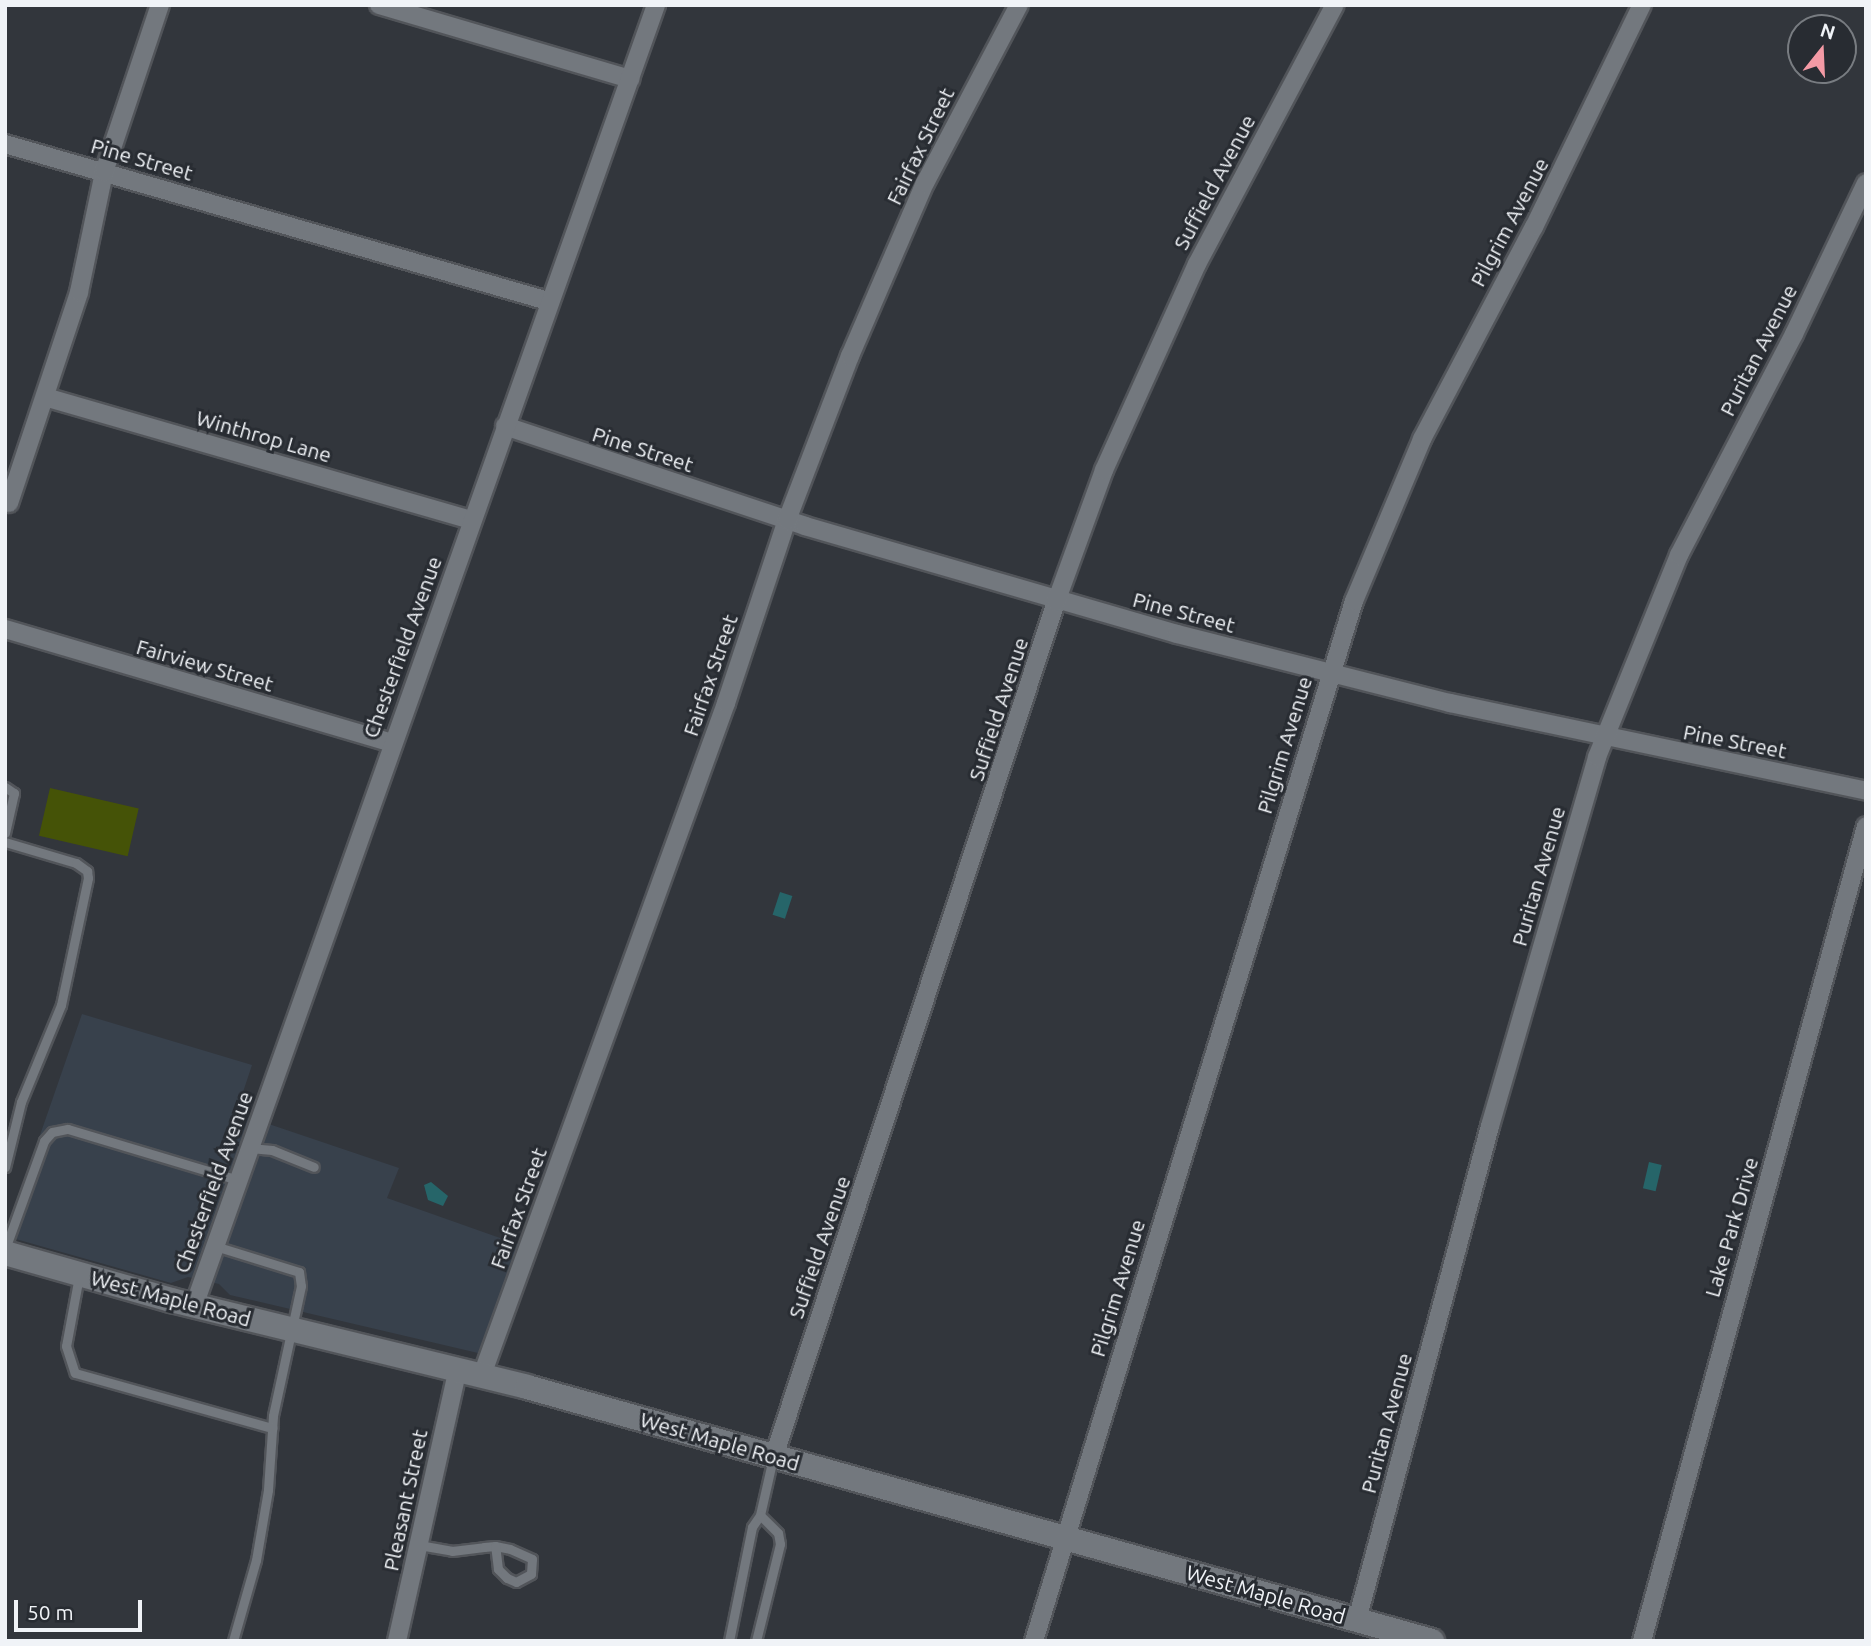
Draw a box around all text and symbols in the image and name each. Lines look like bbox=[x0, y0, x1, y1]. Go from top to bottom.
north arrow bbox=[1787, 14, 1857, 84]
text: N bbox=[1818, 18, 1838, 44]
street label: Fairfax Street bbox=[881, 83, 959, 209]
street label: Suffield Avenue bbox=[1168, 110, 1260, 254]
street label: Pine Street bbox=[88, 132, 196, 186]
street label: Pilgrim Avenue bbox=[1465, 153, 1553, 291]
street label: Puritan Avenue bbox=[1714, 280, 1802, 420]
street label: Winthrop Lane bbox=[193, 405, 335, 467]
street label: Pine Street bbox=[589, 421, 697, 477]
street label: Chesterfield Avenue bbox=[357, 553, 447, 741]
street label: Pine Street bbox=[1130, 586, 1238, 638]
street label: Fairfax Street bbox=[677, 611, 743, 739]
street label: Fairview Street bbox=[134, 633, 276, 697]
street label: Suffield Avenue bbox=[963, 634, 1033, 784]
street label: Pilgrim Avenue bbox=[1251, 673, 1317, 817]
street label: Pine Street bbox=[1681, 719, 1789, 763]
street label: Puritan Avenue bbox=[1506, 803, 1570, 949]
street label: Chesterfield Avenue bbox=[168, 1088, 258, 1276]
street label: Fairfax Street bbox=[484, 1144, 552, 1272]
street label: Lake Park Drive bbox=[1699, 1154, 1763, 1300]
street label: Suffield Avenue bbox=[783, 1172, 855, 1322]
street label: Pilgrim Avenue bbox=[1084, 1216, 1150, 1360]
street label: West Maple Road bbox=[88, 1265, 254, 1331]
street label: Puritan Avenue bbox=[1355, 1350, 1417, 1496]
street label: West Maple Road bbox=[637, 1406, 803, 1476]
street label: Pleasant Street bbox=[378, 1427, 432, 1573]
street label: West Maple Road bbox=[1183, 1559, 1349, 1629]
scale bar bbox=[18, 1586, 145, 1630]
text: 50 m bbox=[27, 1600, 74, 1624]

